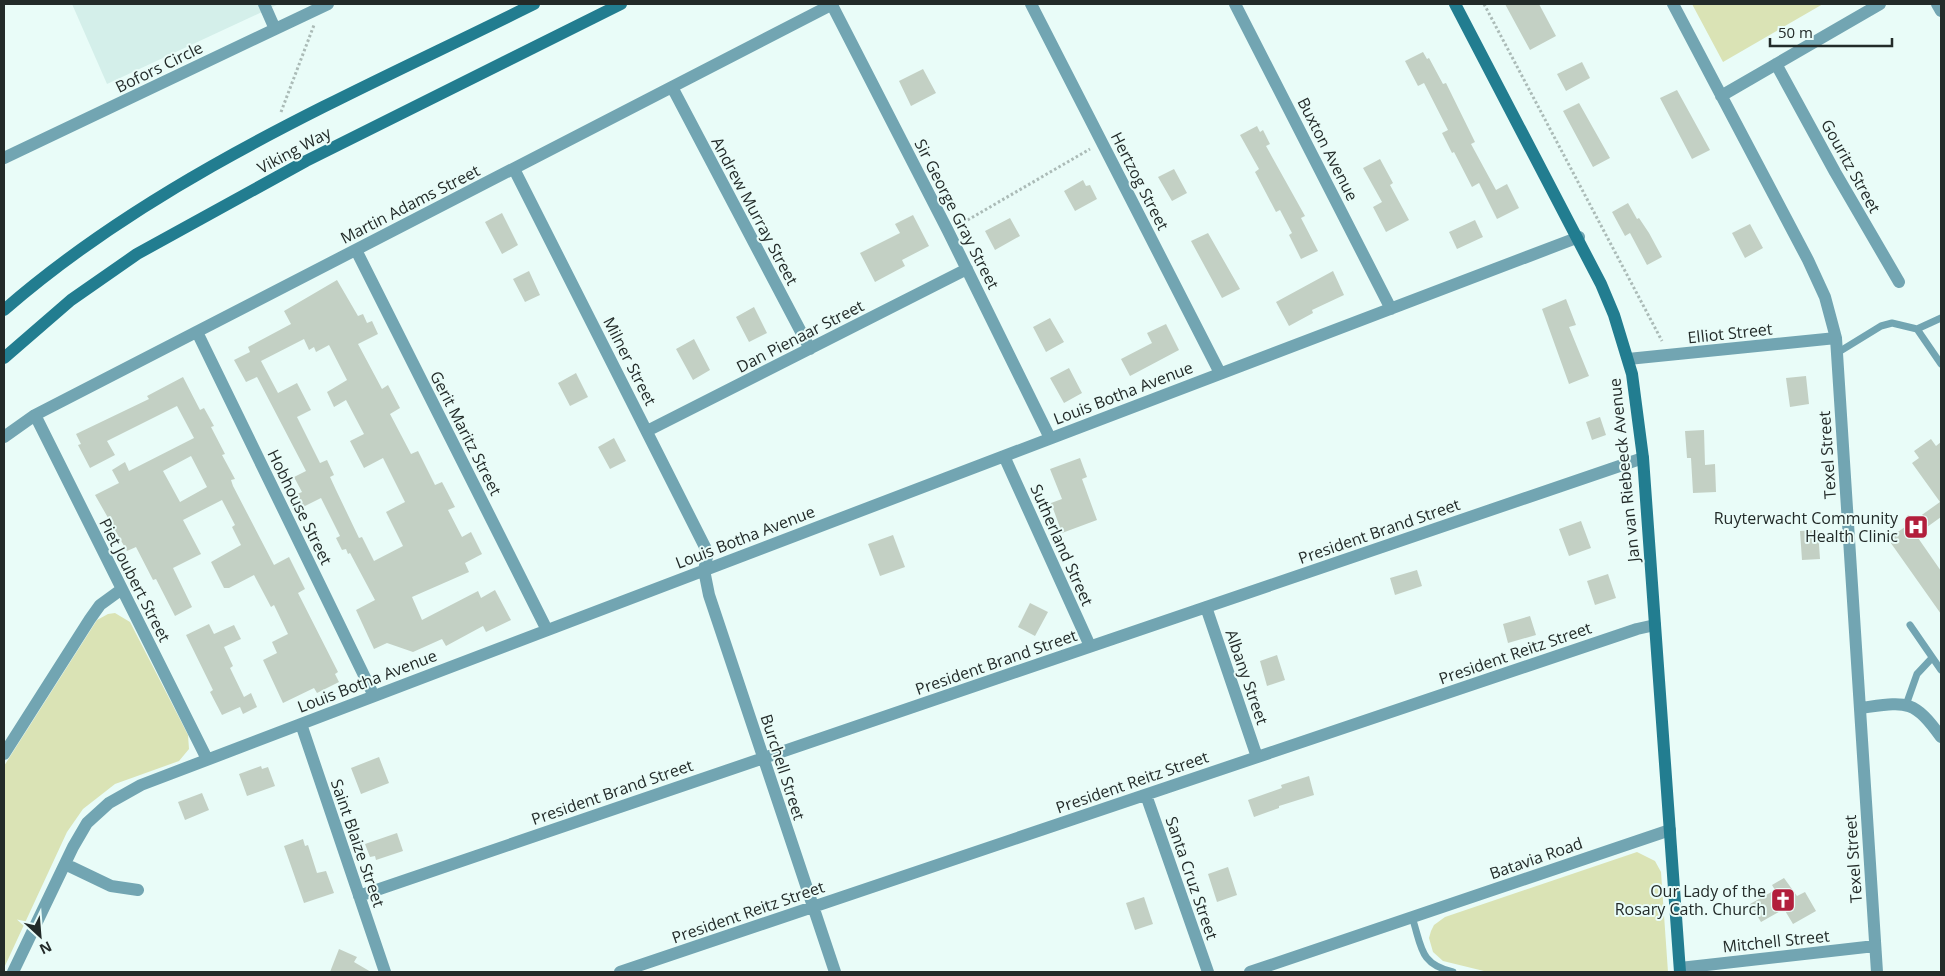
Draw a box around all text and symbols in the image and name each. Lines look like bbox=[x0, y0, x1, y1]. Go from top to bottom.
scale bar bbox=[1770, 15, 1892, 47]
text: 50 m bbox=[1778, 22, 1813, 42]
street label: Bofors Circle bbox=[112, 36, 206, 98]
street label: Buxton Avenue bbox=[1292, 93, 1364, 205]
street label: Gouritz Street bbox=[1816, 115, 1886, 217]
street label: Viking Way bbox=[253, 121, 336, 179]
street label: Hertzog Street bbox=[1106, 128, 1174, 234]
street label: Andrew Murray Street bbox=[707, 133, 804, 289]
street label: Sir George Gray Street bbox=[910, 135, 1005, 293]
street label: Martin Adams Street bbox=[337, 159, 484, 249]
street label: Dan Pienaar Street bbox=[733, 294, 868, 378]
street label: Milner Street bbox=[598, 313, 662, 409]
street label: Elliot Street bbox=[1686, 318, 1774, 348]
street label: Louis Botha Avenue bbox=[1050, 356, 1196, 430]
street label: Gerit Maritz Street bbox=[425, 367, 507, 499]
street label: Jan van Riebeeck Avenue bbox=[1603, 377, 1645, 565]
street label: Texel Street bbox=[1813, 410, 1841, 500]
street label: Hobhouse Street bbox=[263, 446, 338, 569]
street label: Sutherland Street bbox=[1025, 481, 1099, 610]
street label: President Brand Street bbox=[1295, 493, 1463, 569]
street label: Louis Botha Avenue bbox=[672, 500, 818, 574]
place label: Ruyterwacht Community Health Clinic bbox=[1714, 507, 1899, 547]
street label: Piet Joubert Street bbox=[94, 514, 176, 646]
hospital icon: Ruyterwacht Community Health Clinic bbox=[1903, 514, 1929, 540]
street label: President Reitz Street bbox=[1436, 616, 1595, 689]
street label: President Brand Street bbox=[912, 624, 1080, 700]
street label: Albany Street bbox=[1220, 626, 1274, 728]
street label: Louis Botha Avenue bbox=[294, 644, 440, 718]
street label: Burchell Street bbox=[756, 711, 811, 823]
street label: President Reitz Street bbox=[1053, 745, 1212, 818]
street label: President Brand Street bbox=[528, 754, 696, 830]
street label: Saint Blaize Street bbox=[326, 776, 390, 910]
street label: Santa Cruz Street bbox=[1161, 813, 1223, 943]
street label: Texel Street bbox=[1839, 814, 1867, 904]
street label: Batavia Road bbox=[1487, 832, 1585, 884]
street label: President Reitz Street bbox=[669, 875, 828, 948]
place label: Our Lady of the Rosary Cath. Church bbox=[1615, 880, 1766, 920]
church icon: Our Lady of the Rosary Cath. Church bbox=[1770, 887, 1796, 913]
north arrow bbox=[15, 911, 65, 961]
street label: Mitchell Street bbox=[1721, 924, 1831, 958]
text: N bbox=[37, 937, 55, 959]

